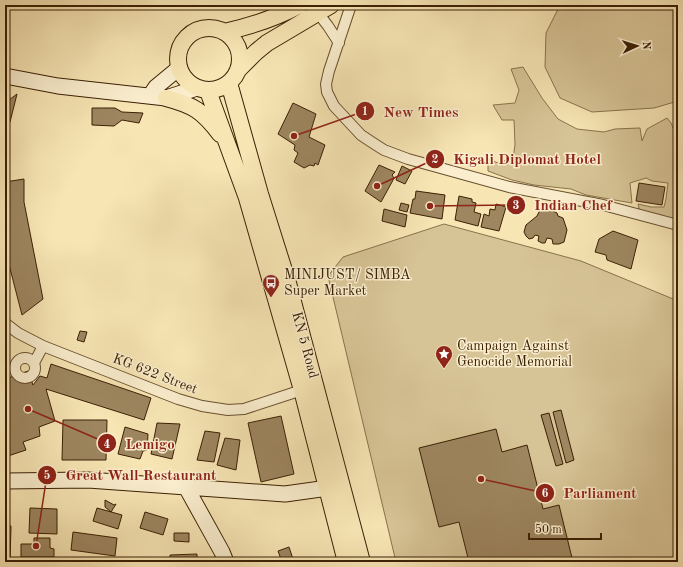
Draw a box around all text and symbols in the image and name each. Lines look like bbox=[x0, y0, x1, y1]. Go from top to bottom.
north arrow bbox=[617, 26, 657, 66]
text: N bbox=[640, 41, 651, 51]
callout: New Times bbox=[355, 98, 467, 125]
text: 1 bbox=[362, 106, 368, 118]
text: New Times bbox=[383, 106, 459, 121]
callout: Kigali Diplomat Hotel bbox=[425, 145, 609, 172]
text: Kigali Diplomat Hotel bbox=[453, 153, 601, 168]
text: 2 bbox=[432, 154, 439, 166]
callout: Indian Chef bbox=[506, 191, 620, 218]
text: Indian Chef bbox=[534, 199, 614, 214]
text: 3 bbox=[513, 200, 520, 212]
place label: MINIJUST/ SIMBA Super Market bbox=[284, 268, 411, 298]
bus stop icon: MINIJUST/ SIMBA Super Market bbox=[261, 273, 281, 298]
street label: KN 5 Road bbox=[289, 310, 321, 380]
place label: Campaign Against Genocide Memorial bbox=[457, 339, 572, 369]
place icon: Campaign Against Genocide Memorial bbox=[434, 344, 454, 369]
street label: KG 622 Street bbox=[111, 351, 199, 397]
callout: Lemigo bbox=[97, 430, 183, 457]
text: Lemigo bbox=[125, 438, 175, 453]
text: 4 bbox=[104, 439, 111, 451]
callout: Great Wall Restaurant bbox=[37, 461, 225, 488]
text: 5 bbox=[44, 469, 51, 482]
text: Great Wall Restaurant bbox=[65, 469, 217, 484]
callout: Parliament bbox=[535, 479, 645, 506]
text: Parliament bbox=[563, 487, 637, 502]
text: 6 bbox=[542, 488, 549, 500]
scale bar bbox=[529, 515, 601, 541]
text: 50 m bbox=[535, 523, 562, 536]

